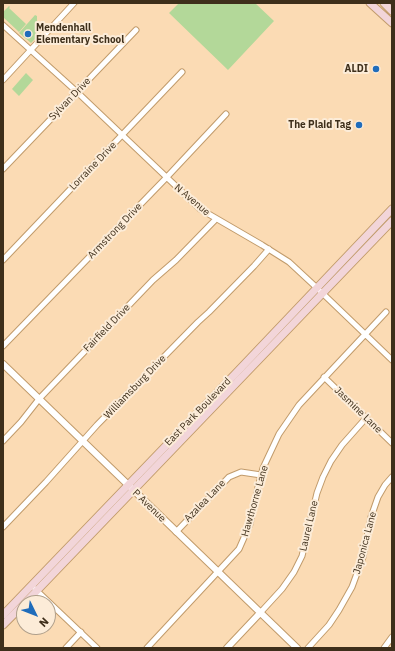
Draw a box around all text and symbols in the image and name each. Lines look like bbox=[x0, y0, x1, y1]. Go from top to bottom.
place label: Mendenhall Elementary School bbox=[36, 22, 124, 46]
marker: Mendenhall Elementary School bbox=[23, 29, 33, 39]
place label: ALDI bbox=[345, 63, 368, 75]
marker: ALDI bbox=[371, 64, 381, 74]
street label: Sylvan Drive bbox=[47, 75, 93, 123]
place label: The Plaid Tag bbox=[288, 119, 351, 131]
marker: The Plaid Tag bbox=[354, 120, 364, 130]
street label: Lorraine Drive bbox=[67, 139, 119, 193]
street label: N Avenue bbox=[172, 182, 212, 218]
street label: Armstrong Drive bbox=[85, 201, 145, 261]
street label: Fairfield Drive bbox=[81, 302, 133, 354]
street label: Williamsburg Drive bbox=[102, 353, 168, 421]
street label: East Park Boulevard bbox=[162, 375, 234, 449]
street label: Jasmine Lane bbox=[332, 384, 384, 436]
street label: Hawthorne Lane bbox=[239, 464, 271, 538]
street label: Azalea Lane bbox=[182, 477, 228, 525]
street label: P Avenue bbox=[130, 487, 168, 525]
street label: Laurel Lane bbox=[297, 499, 321, 553]
street label: Japonica Lane bbox=[351, 510, 379, 576]
north arrow bbox=[16, 595, 56, 635]
text: N bbox=[36, 615, 52, 630]

